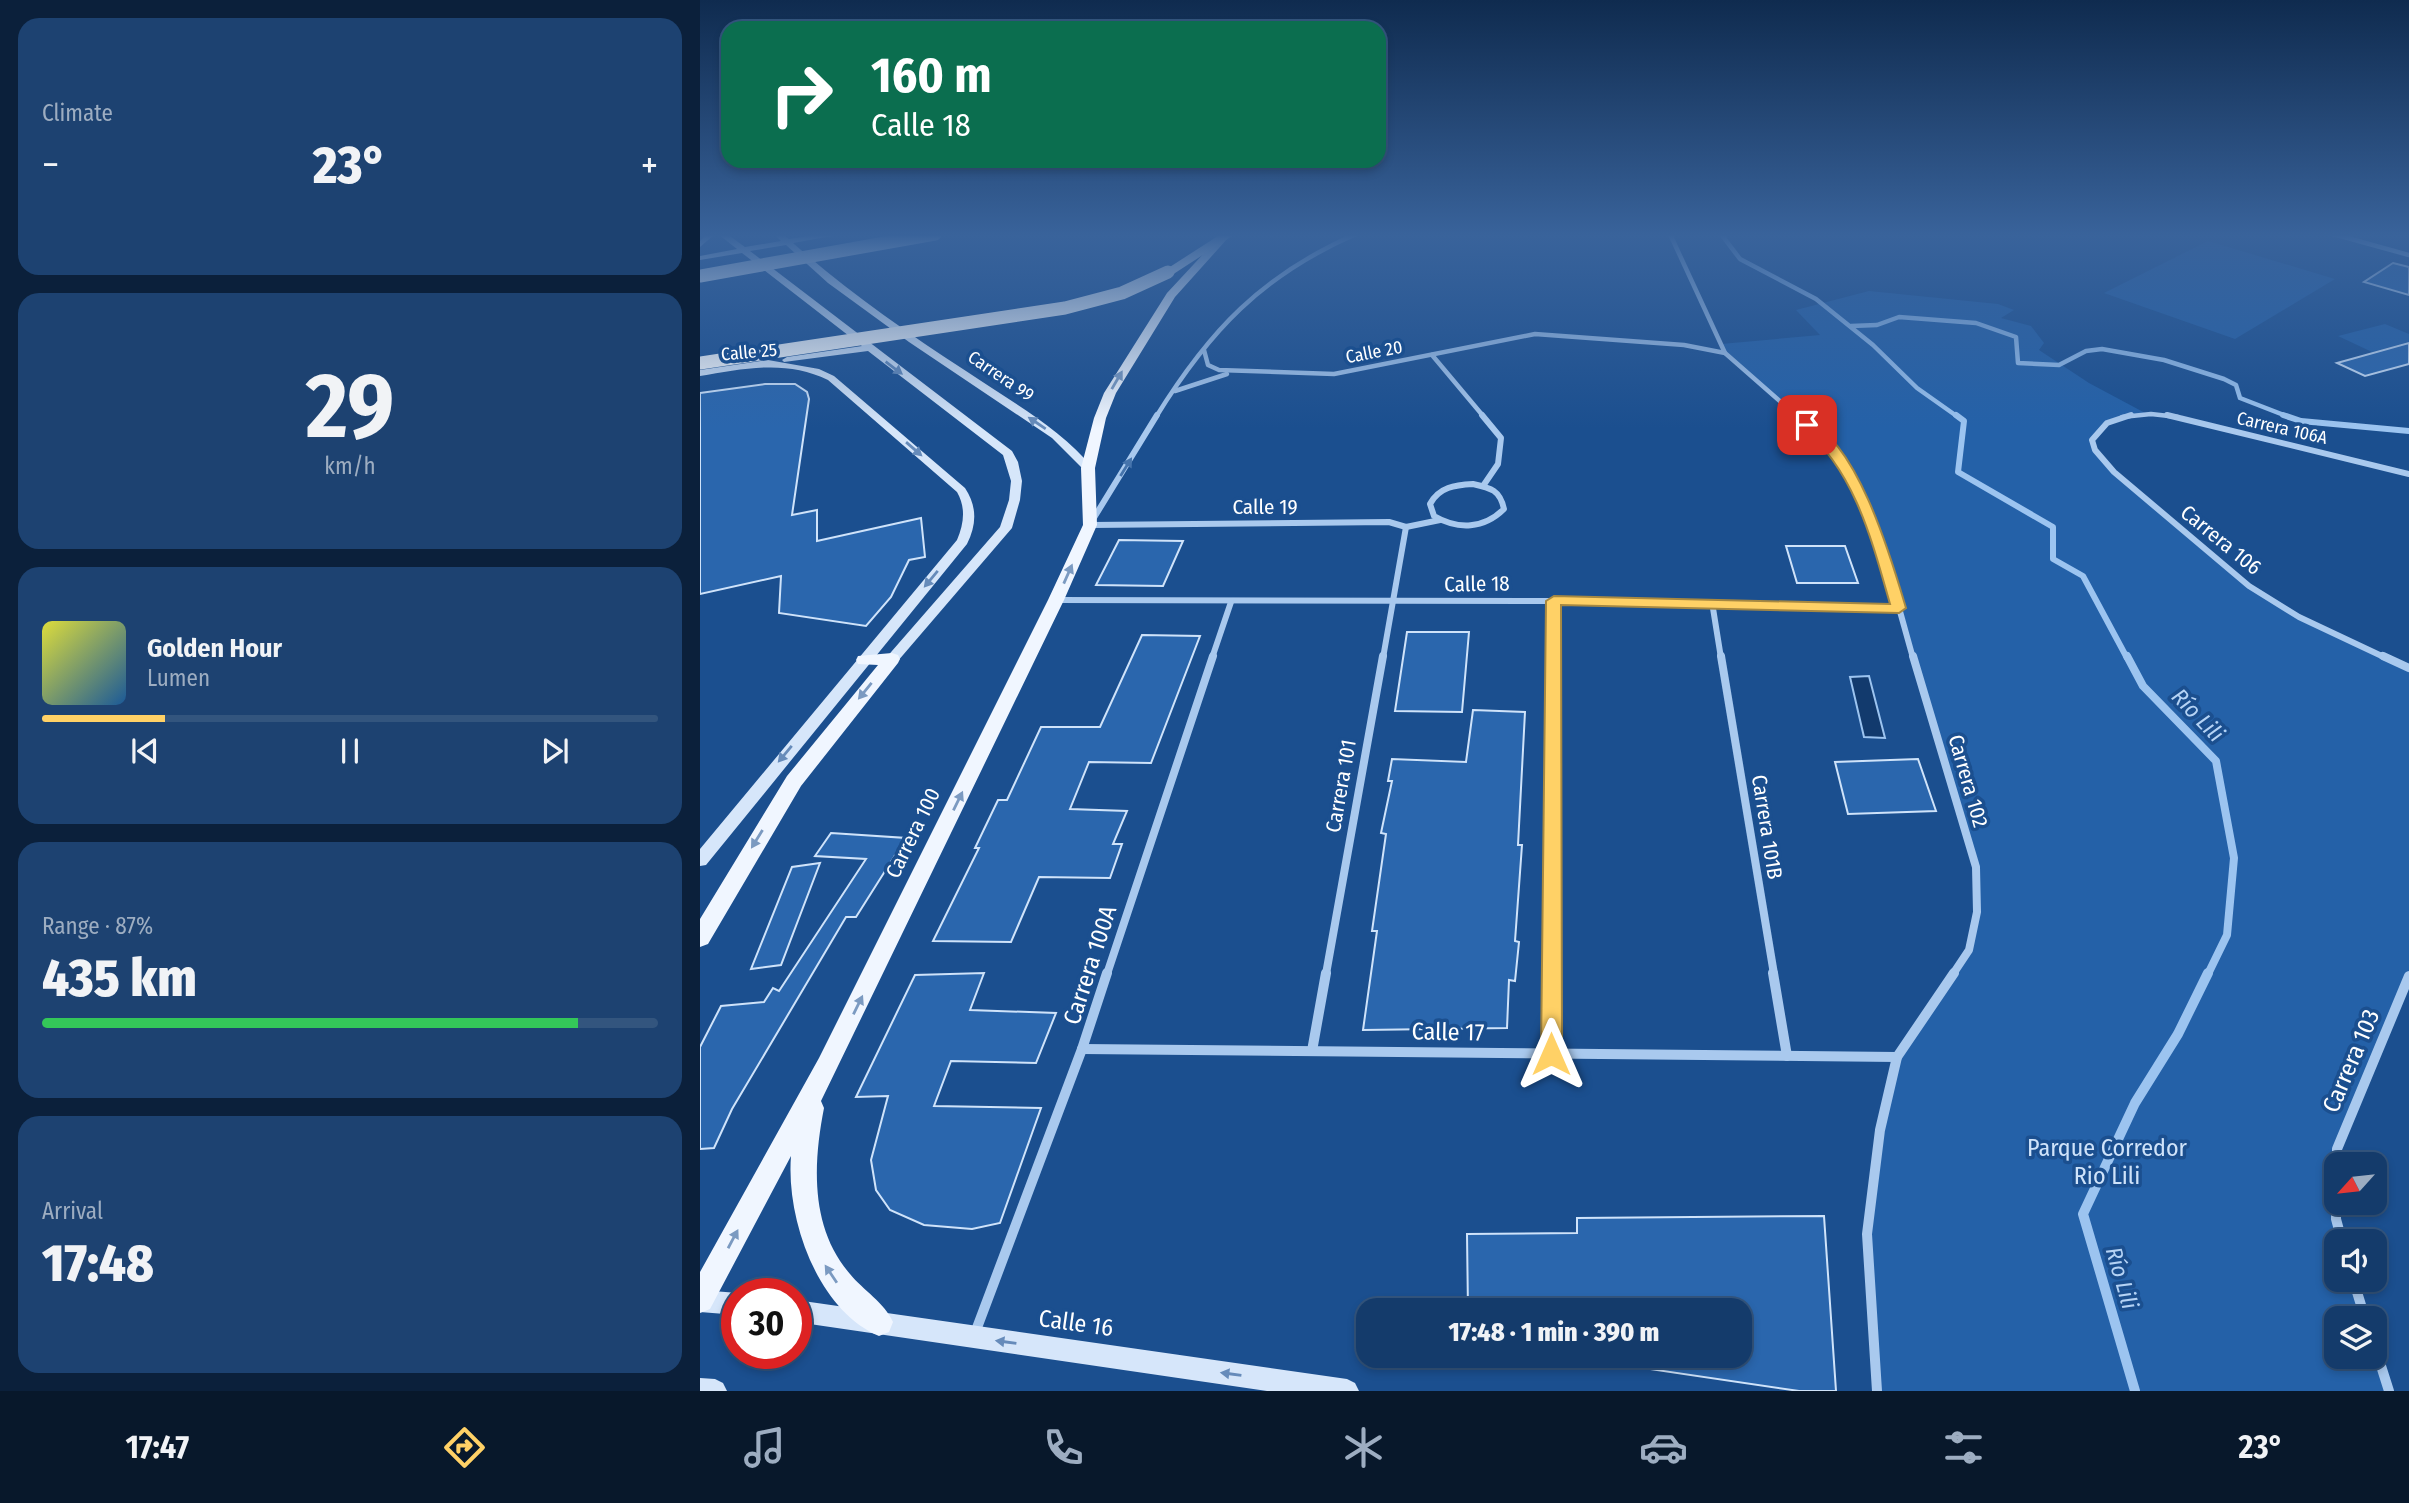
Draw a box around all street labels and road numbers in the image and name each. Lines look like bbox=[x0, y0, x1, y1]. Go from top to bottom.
street label: Calle 20 bbox=[1344, 336, 1404, 368]
street label: Calle 25 bbox=[720, 339, 778, 365]
street label: Carrera 99 bbox=[964, 346, 1038, 406]
street label: Carrera 106A bbox=[2235, 407, 2330, 449]
street label: Calle 19 bbox=[1232, 494, 1298, 520]
street label: Carrera 106 bbox=[2175, 499, 2267, 581]
street label: Calle 18 bbox=[1444, 570, 1510, 598]
street label: Carrera 102 bbox=[1942, 732, 1994, 830]
street label: Carrera 101 bbox=[1320, 738, 1362, 834]
street label: Carrera 101B bbox=[1746, 773, 1788, 881]
street label: Carrera 100 bbox=[880, 784, 946, 882]
street label: Carrera 100A bbox=[1058, 902, 1123, 1028]
street label: Carrera 103 bbox=[2317, 1005, 2385, 1117]
street label: Calle 17 bbox=[1411, 1017, 1485, 1047]
street label: Calle 16 bbox=[1037, 1304, 1115, 1342]

